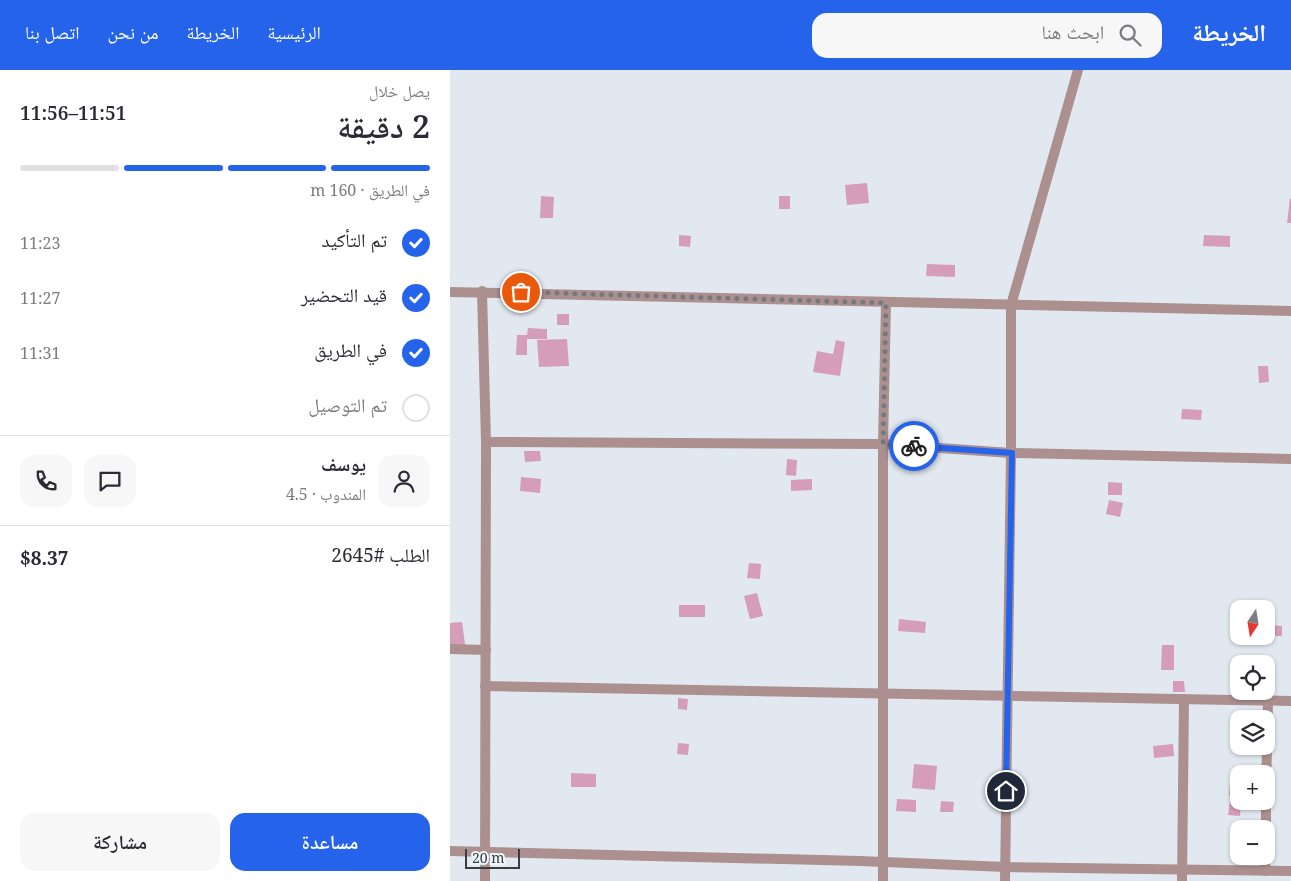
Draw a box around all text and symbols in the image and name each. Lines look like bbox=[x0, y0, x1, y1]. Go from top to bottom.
search box bbox=[812, 13, 1162, 58]
text: الخريطة bbox=[1192, 15, 1266, 48]
text: ابحث هنا bbox=[1041, 19, 1104, 45]
text: اتصل بنا bbox=[25, 20, 80, 44]
text: من نحن bbox=[108, 20, 158, 44]
text: الخريطة bbox=[186, 20, 239, 44]
text: الرئيسية bbox=[267, 20, 321, 44]
icon: search bbox=[1116, 21, 1144, 49]
text: يصل خلال bbox=[369, 80, 430, 102]
text: 11:51–11:56 bbox=[20, 100, 126, 126]
text: 2 دقيقة bbox=[337, 104, 430, 147]
text: في الطريق · 160 m bbox=[310, 179, 430, 201]
text: تم التأكيد bbox=[322, 227, 387, 253]
icon: check bbox=[402, 229, 430, 257]
text: 11:23 bbox=[20, 232, 60, 254]
pin bbox=[500, 271, 542, 313]
icon: bag bbox=[507, 278, 535, 306]
text: قيد التحضير bbox=[301, 282, 387, 308]
icon: check bbox=[402, 284, 430, 312]
text: 11:27 bbox=[20, 287, 60, 309]
text: في الطريق bbox=[314, 337, 387, 363]
icon: check bbox=[402, 339, 430, 367]
text: 11:31 bbox=[20, 342, 60, 364]
text: تم التوصيل bbox=[308, 392, 387, 418]
courier bbox=[889, 421, 939, 471]
icon: bike bbox=[900, 432, 928, 460]
text: يوسف bbox=[321, 451, 366, 477]
button: phone bbox=[20, 455, 72, 507]
button: chat bbox=[84, 455, 136, 507]
button: person bbox=[378, 455, 430, 507]
text: المندوب · 4.5 bbox=[286, 483, 366, 505]
text: الطلب #2645 bbox=[331, 542, 430, 568]
text: $8.37 bbox=[20, 545, 69, 571]
north arrow bbox=[1230, 600, 1275, 645]
map controls bbox=[1230, 600, 1275, 865]
button: locate bbox=[1230, 655, 1275, 700]
button: layers bbox=[1230, 710, 1275, 755]
button: + bbox=[1230, 765, 1275, 810]
pin bbox=[985, 770, 1027, 812]
icon: home bbox=[992, 777, 1020, 805]
button: مشاركة bbox=[20, 813, 220, 871]
button: مساعدة bbox=[230, 813, 430, 871]
button: − bbox=[1230, 820, 1275, 865]
scale bar bbox=[465, 846, 520, 869]
text: 20 m bbox=[472, 848, 505, 867]

